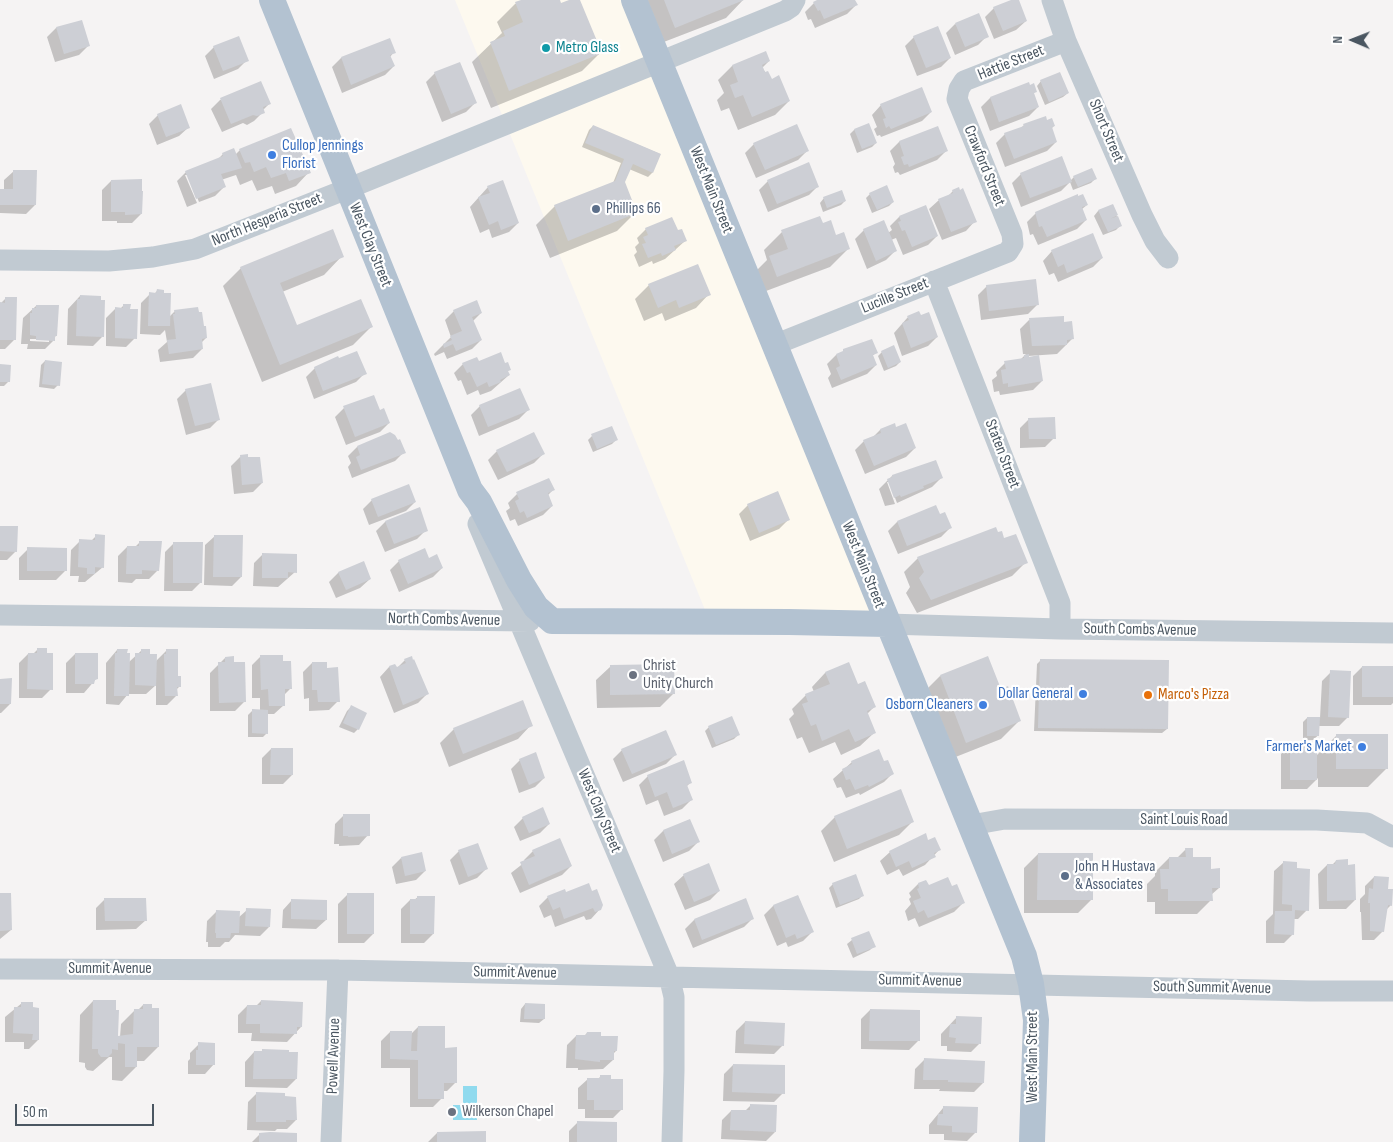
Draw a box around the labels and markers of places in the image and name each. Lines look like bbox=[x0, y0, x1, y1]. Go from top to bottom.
place label: Metro Glass bbox=[556, 38, 619, 58]
marker: Metro Glass bbox=[540, 42, 552, 54]
place label: Cullop Jennings Florist bbox=[282, 136, 364, 174]
marker: Cullop Jennings Florist bbox=[266, 149, 278, 161]
place label: Phillips 66 bbox=[606, 199, 661, 219]
marker: Phillips 66 bbox=[590, 203, 602, 215]
place label: Christ Unity Church bbox=[643, 656, 713, 694]
marker: Christ Unity Church bbox=[627, 669, 639, 681]
place label: Dollar General bbox=[998, 684, 1073, 704]
place label: Marco's Pizza bbox=[1158, 685, 1229, 705]
marker: Dollar General bbox=[1077, 688, 1089, 700]
marker: Marco's Pizza bbox=[1142, 689, 1154, 701]
place label: Osborn Cleaners bbox=[885, 695, 973, 715]
marker: Osborn Cleaners bbox=[977, 699, 989, 711]
place label: Farmer's Market bbox=[1266, 737, 1352, 757]
marker: Farmer's Market bbox=[1356, 741, 1368, 753]
place label: John H Hustava & Associates bbox=[1075, 857, 1155, 895]
marker: John H Hustava & Associates bbox=[1059, 870, 1071, 882]
place label: Wilkerson Chapel bbox=[462, 1102, 554, 1122]
marker: Wilkerson Chapel bbox=[446, 1106, 458, 1118]

